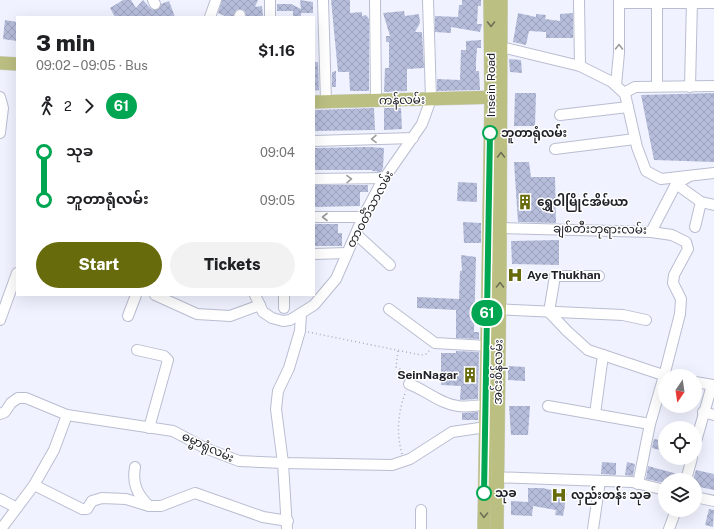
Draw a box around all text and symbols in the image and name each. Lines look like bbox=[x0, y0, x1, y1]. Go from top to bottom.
one-way arrow bbox=[487, 21, 495, 27]
text: 3 min bbox=[36, 30, 95, 56]
text: $1.16 bbox=[258, 42, 295, 59]
one-way arrow bbox=[615, 44, 623, 50]
street label: Insein Road bbox=[484, 53, 498, 117]
text: 09:02 – 09:05 · Bus bbox=[36, 58, 148, 73]
street label: ကန်လမ်း bbox=[379, 91, 425, 110]
icon: walk bbox=[36, 95, 58, 117]
icon: forward bbox=[78, 95, 100, 117]
text: 61 bbox=[114, 98, 129, 114]
text: 2 bbox=[64, 99, 72, 114]
place label: ဘူတာရုံလမ်း bbox=[501, 123, 567, 144]
marker: ဘူတာရုံလမ်း bbox=[482, 125, 498, 141]
one-way arrow bbox=[371, 135, 377, 143]
text: သုခ bbox=[66, 142, 93, 159]
text: 09:04 bbox=[260, 145, 295, 160]
one-way arrow bbox=[497, 152, 505, 158]
street label: တာဝတိံသာလမ်း bbox=[342, 167, 396, 250]
one-way arrow bbox=[346, 174, 352, 183]
text: ဘူတာရုံလမ်း bbox=[66, 190, 149, 207]
place label: ရွှေဝါမြိုင်အိမ်ယာ bbox=[537, 192, 628, 212]
text: 09:05 bbox=[260, 193, 295, 208]
building icon: ရွှေဝါမြိုင်အိမ်ယာ bbox=[516, 193, 534, 211]
one-way arrow bbox=[322, 213, 328, 221]
street label: ချစ်တီးဘုရားလမ်း bbox=[553, 219, 647, 240]
button: Start bbox=[36, 242, 162, 288]
button: Tickets bbox=[170, 242, 295, 288]
hospital icon: Aye Thukhan bbox=[506, 266, 524, 284]
place label: Aye Thukhan bbox=[527, 268, 601, 282]
one-way arrow bbox=[496, 282, 504, 288]
line badge: 61 bbox=[469, 300, 505, 326]
text: 61 bbox=[479, 305, 495, 321]
street label: အင်းစိန်လမ်း bbox=[488, 339, 509, 405]
building icon: SeinNagar bbox=[461, 366, 479, 384]
place label: SeinNagar bbox=[397, 368, 458, 382]
north arrow bbox=[658, 369, 702, 413]
map controls bbox=[658, 369, 702, 517]
button: locate bbox=[658, 421, 702, 465]
street label: ဓမ္မာရုံလမ်း bbox=[178, 427, 237, 468]
button: layers bbox=[658, 473, 702, 517]
marker: သုခ bbox=[476, 485, 492, 501]
place label: လှည်းတန်း သုခ bbox=[571, 485, 651, 506]
place label: သုခ bbox=[495, 486, 517, 504]
hospital icon: လှည်းတန်း သုခ bbox=[550, 486, 568, 504]
one-way arrow bbox=[480, 512, 488, 518]

